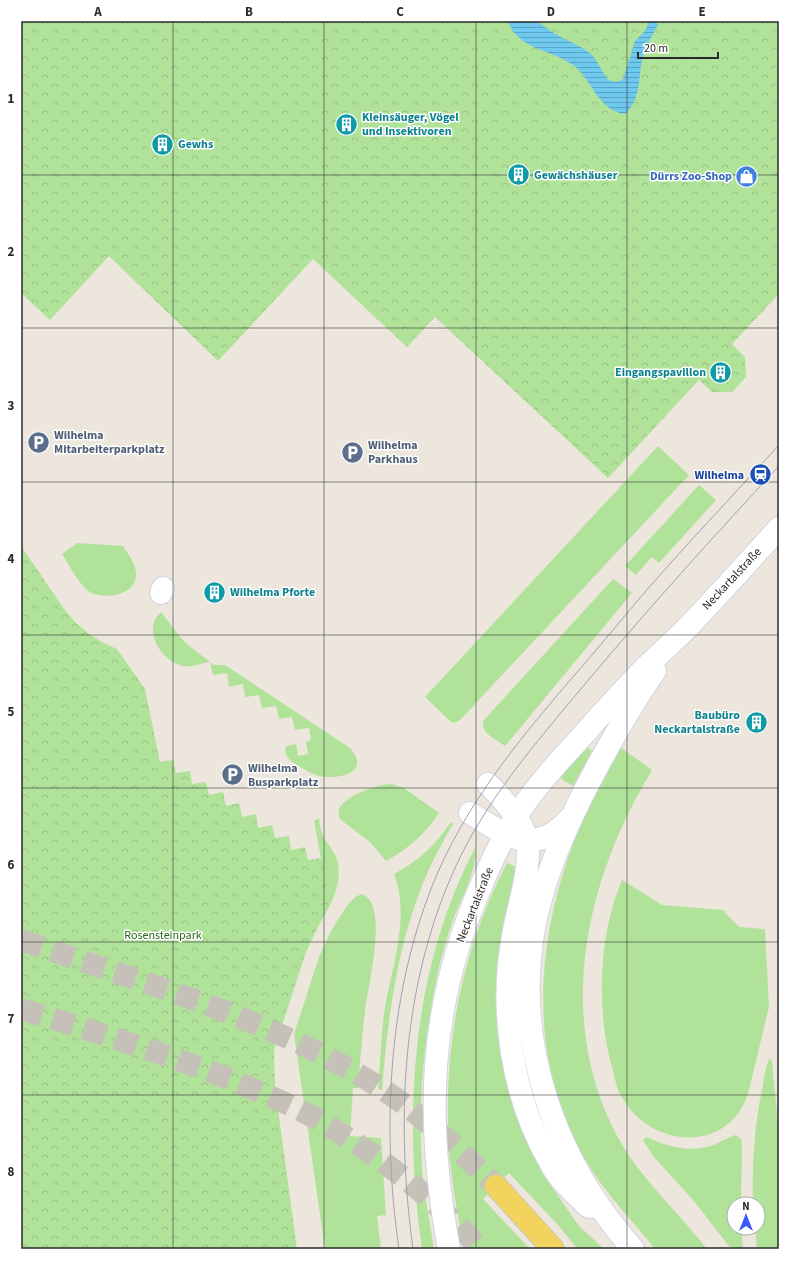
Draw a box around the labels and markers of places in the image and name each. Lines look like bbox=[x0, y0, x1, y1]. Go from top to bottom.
place label: Kleinsäuger, Vögel und Insektivoren bbox=[362, 109, 459, 140]
building icon: Kleinsäuger, Vögel und Insektivoren bbox=[334, 111, 360, 137]
building icon: Gewhs bbox=[150, 131, 176, 157]
place label: Gewhs bbox=[178, 136, 213, 153]
building icon: Gewächshäuser bbox=[505, 162, 531, 188]
shop icon: Dürrs Zoo-Shop bbox=[734, 163, 760, 189]
place label: Gewächshäuser bbox=[534, 167, 618, 184]
place label: Dürrs Zoo-Shop bbox=[650, 168, 732, 185]
building icon: Eingangspavillon bbox=[708, 359, 734, 385]
place label: Eingangspavillon bbox=[615, 364, 706, 381]
place label: Wilhelma Mitarbeiterparkplatz bbox=[54, 427, 165, 458]
parking icon: Wilhelma Mitarbeiterparkplatz bbox=[25, 429, 51, 455]
place label: Wilhelma Parkhaus bbox=[368, 437, 418, 468]
parking icon: Wilhelma Parkhaus bbox=[339, 439, 365, 465]
station icon: Wilhelma bbox=[747, 462, 773, 488]
place label: Wilhelma bbox=[694, 467, 744, 484]
building icon: Wilhelma Pforte bbox=[201, 579, 227, 605]
place label: Wilhelma Pforte bbox=[230, 584, 315, 601]
place label: Baubüro Neckartalstraße bbox=[654, 707, 740, 738]
building icon: Baubüro Neckartalstraße bbox=[743, 709, 769, 735]
place label: Wilhelma Busparkplatz bbox=[248, 760, 319, 791]
parking icon: Wilhelma Busparkplatz bbox=[220, 762, 246, 788]

